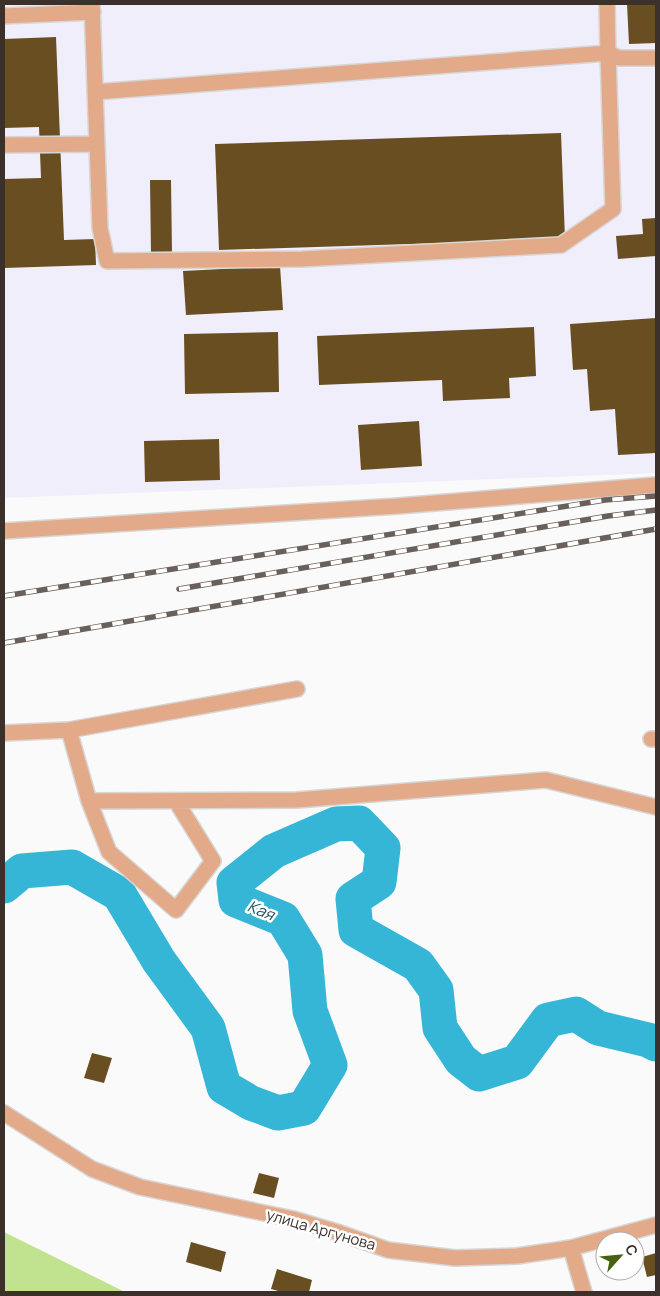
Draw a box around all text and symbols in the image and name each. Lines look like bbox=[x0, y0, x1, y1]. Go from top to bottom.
water label: Кая bbox=[244, 895, 279, 926]
street label: улица Аргунова bbox=[264, 1204, 378, 1255]
north arrow bbox=[595, 1231, 645, 1281]
text: С bbox=[621, 1241, 643, 1259]

